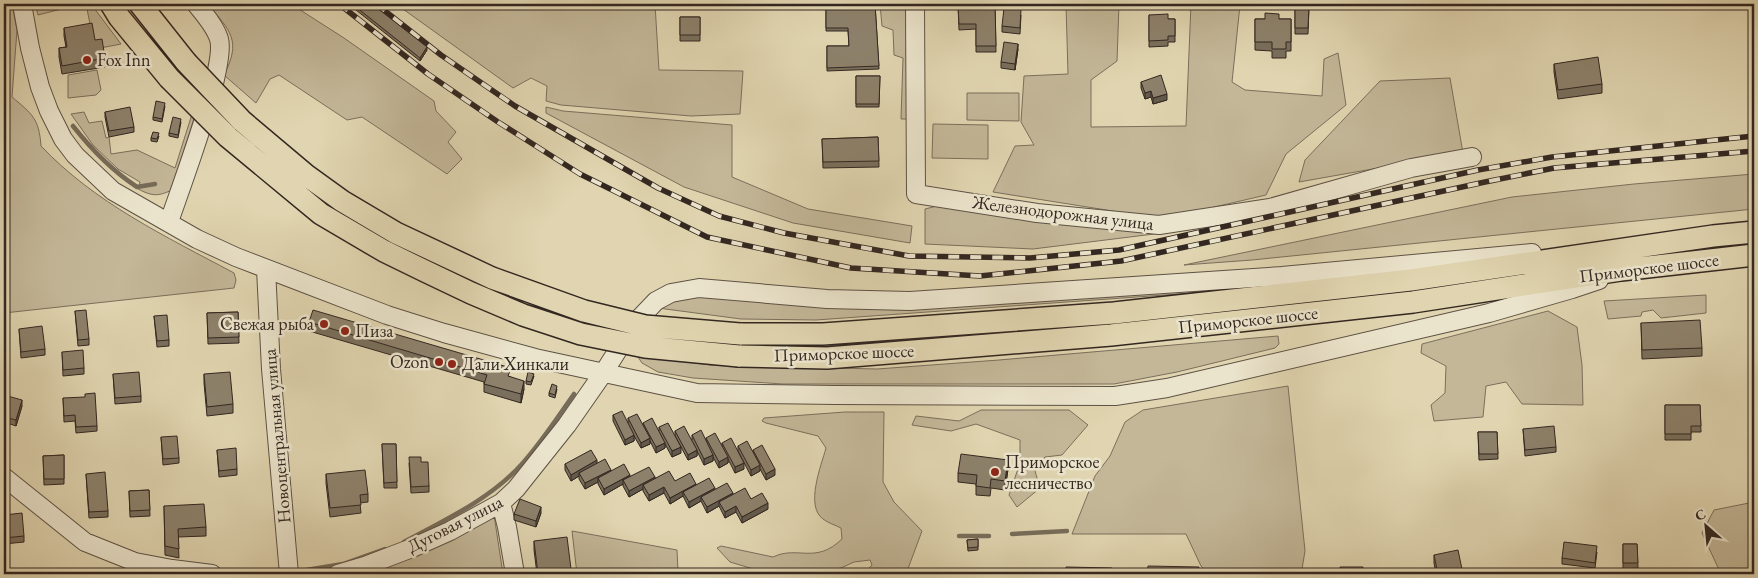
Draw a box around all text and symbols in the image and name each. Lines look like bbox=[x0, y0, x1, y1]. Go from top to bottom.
place label: Fox Inn bbox=[97, 48, 151, 71]
marker: Fox Inn bbox=[81, 54, 93, 66]
street label: Железнодорожная улица bbox=[970, 190, 1156, 235]
street label: Приморское шоссе bbox=[1578, 248, 1720, 287]
street label: Приморское шоссе bbox=[1177, 301, 1319, 338]
place label: Свежая рыба bbox=[220, 312, 315, 335]
marker: Свежая рыба bbox=[318, 318, 330, 330]
place label: Пиза bbox=[355, 319, 394, 342]
marker: Пиза bbox=[339, 325, 351, 337]
street label: Приморское шоссе bbox=[773, 339, 915, 366]
street label: Новоцентральная улица bbox=[257, 347, 296, 524]
place label: Ozon bbox=[390, 350, 429, 373]
place label: Дали Хинкали bbox=[462, 352, 569, 375]
marker: Ozon bbox=[433, 356, 445, 368]
marker: Дали Хинкали bbox=[446, 358, 458, 370]
place label: Приморское лесничество bbox=[1005, 450, 1099, 494]
marker: Приморское лесничество bbox=[989, 466, 1001, 478]
street label: Дуговая улица bbox=[403, 489, 507, 557]
north arrow bbox=[1680, 500, 1730, 550]
text: С bbox=[1692, 504, 1709, 525]

